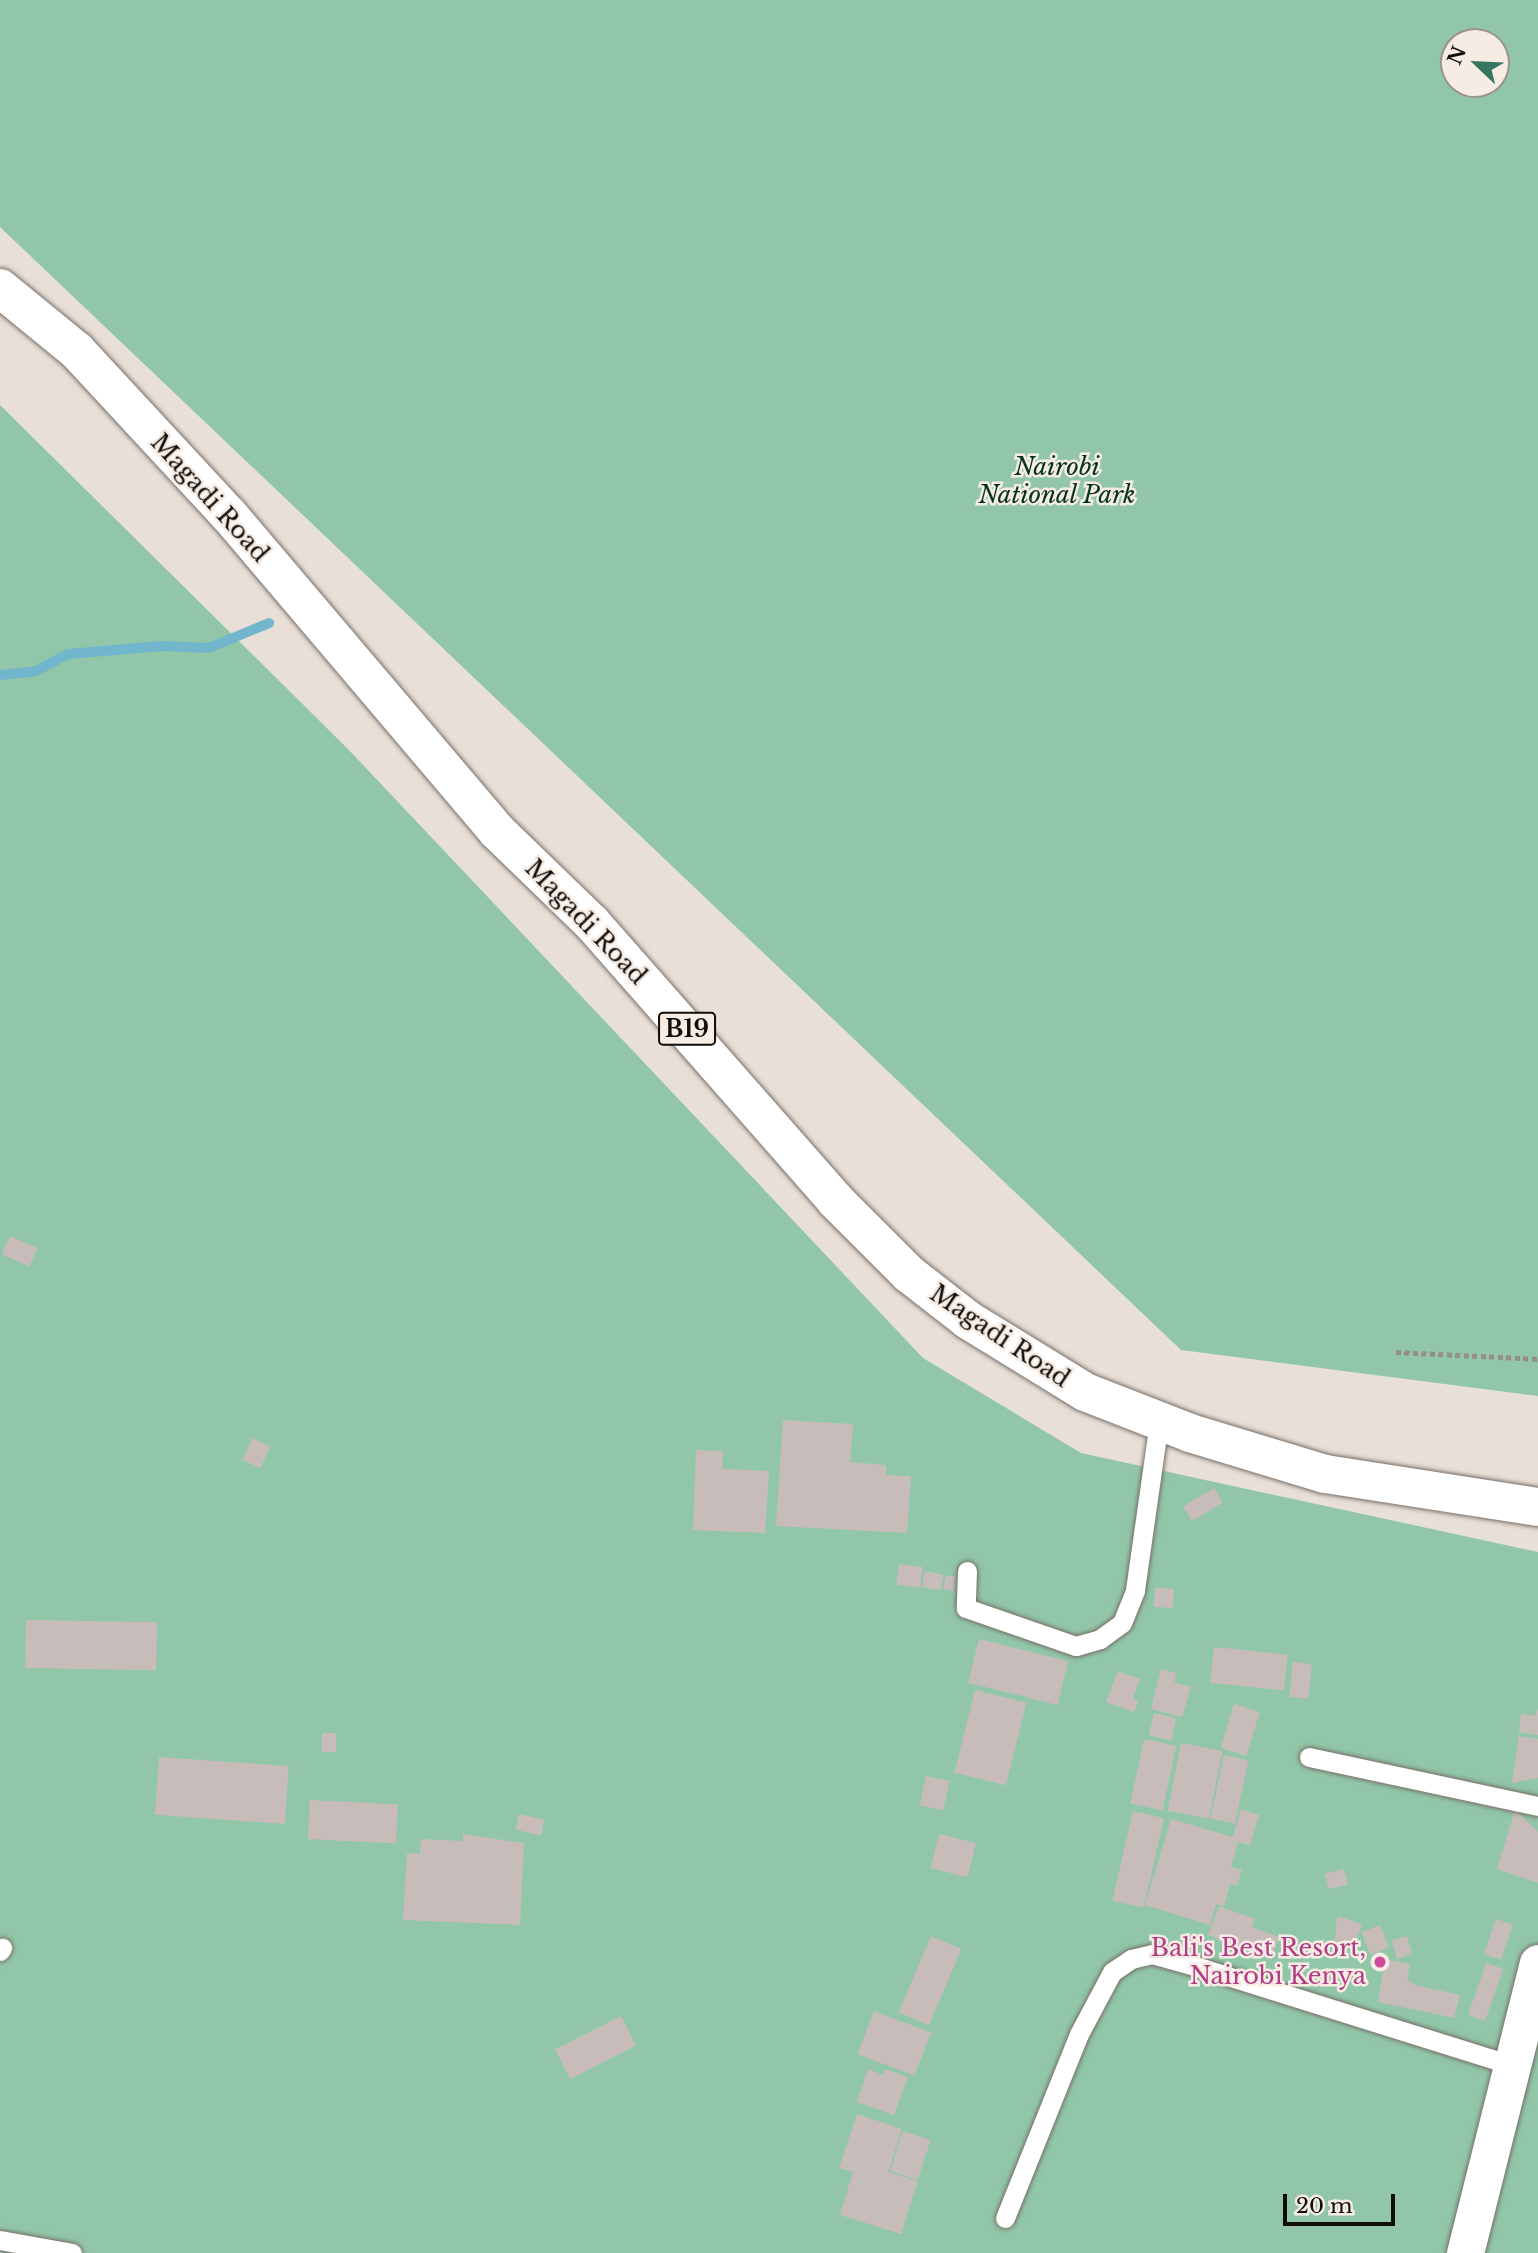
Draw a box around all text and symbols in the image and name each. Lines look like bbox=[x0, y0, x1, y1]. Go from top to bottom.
north arrow bbox=[1440, 28, 1510, 98]
text: N bbox=[1443, 43, 1471, 68]
street label: Magadi Road bbox=[145, 428, 275, 568]
park label: Nairobi National Park bbox=[978, 453, 1136, 509]
street label: Magadi Road bbox=[519, 854, 653, 990]
road number: B19 bbox=[657, 1010, 717, 1048]
street label: Magadi Road bbox=[925, 1279, 1075, 1393]
place label: Bali's Best Resort, Nairobi Kenya bbox=[1151, 1934, 1366, 1990]
marker: Bali's Best Resort, Nairobi Kenya bbox=[1372, 1954, 1388, 1970]
scale bar bbox=[1286, 2180, 1398, 2224]
text: 20 m bbox=[1296, 2193, 1353, 2219]

